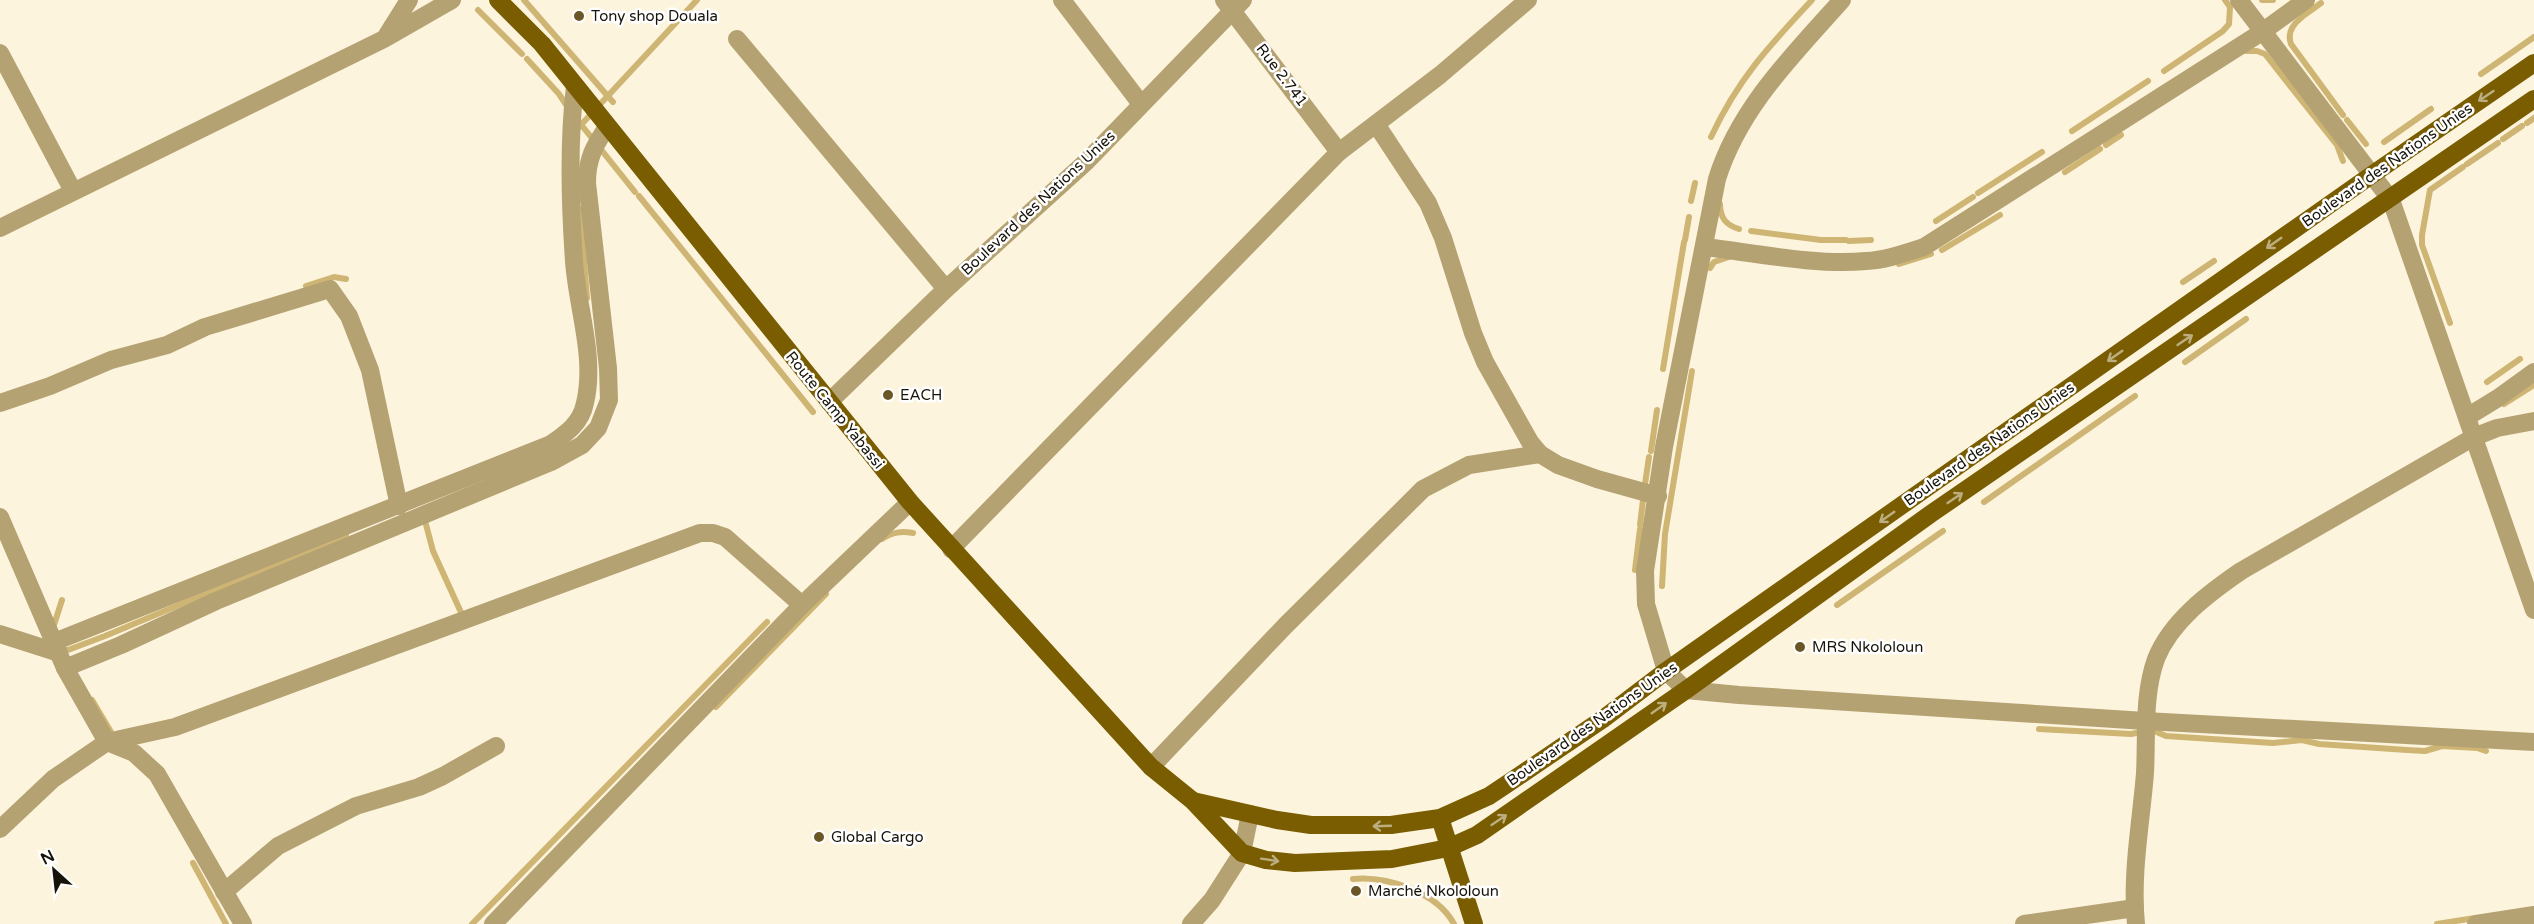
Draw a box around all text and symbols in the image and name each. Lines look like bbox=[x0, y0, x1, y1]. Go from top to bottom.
place label: Tony shop Douala bbox=[591, 7, 718, 25]
marker: Tony shop Douala bbox=[572, 9, 586, 23]
street label: Rue 2.741 bbox=[1253, 40, 1311, 110]
one-way arrow bbox=[2478, 90, 2494, 102]
street label: Boulevard des Nations Unies bbox=[2298, 99, 2476, 231]
street label: Boulevard des Nations Unies bbox=[957, 127, 1119, 279]
one-way arrow bbox=[2266, 237, 2282, 249]
one-way arrow bbox=[2177, 334, 2193, 346]
street label: Route Camp Yabassi bbox=[782, 348, 888, 472]
one-way arrow bbox=[2107, 350, 2123, 362]
street label: Boulevard des Nations Unies bbox=[1900, 378, 2078, 510]
place label: EACH bbox=[900, 386, 942, 404]
marker: EACH bbox=[881, 388, 895, 402]
one-way arrow bbox=[1946, 491, 1963, 503]
one-way arrow bbox=[1879, 511, 1895, 523]
place label: MRS Nkololoun bbox=[1812, 638, 1923, 656]
marker: MRS Nkololoun bbox=[1793, 640, 1807, 654]
street label: Boulevard des Nations Unies bbox=[1503, 658, 1681, 790]
one-way arrow bbox=[1651, 702, 1667, 714]
one-way arrow bbox=[1491, 814, 1507, 826]
one-way arrow bbox=[1372, 820, 1392, 831]
place label: Global Cargo bbox=[831, 828, 924, 846]
marker: Global Cargo bbox=[812, 830, 826, 844]
north arrow bbox=[24, 840, 84, 900]
text: N bbox=[37, 846, 58, 869]
one-way arrow bbox=[1260, 854, 1280, 865]
place label: Marché Nkololoun bbox=[1368, 882, 1499, 900]
marker: Marché Nkololoun bbox=[1349, 884, 1363, 898]

